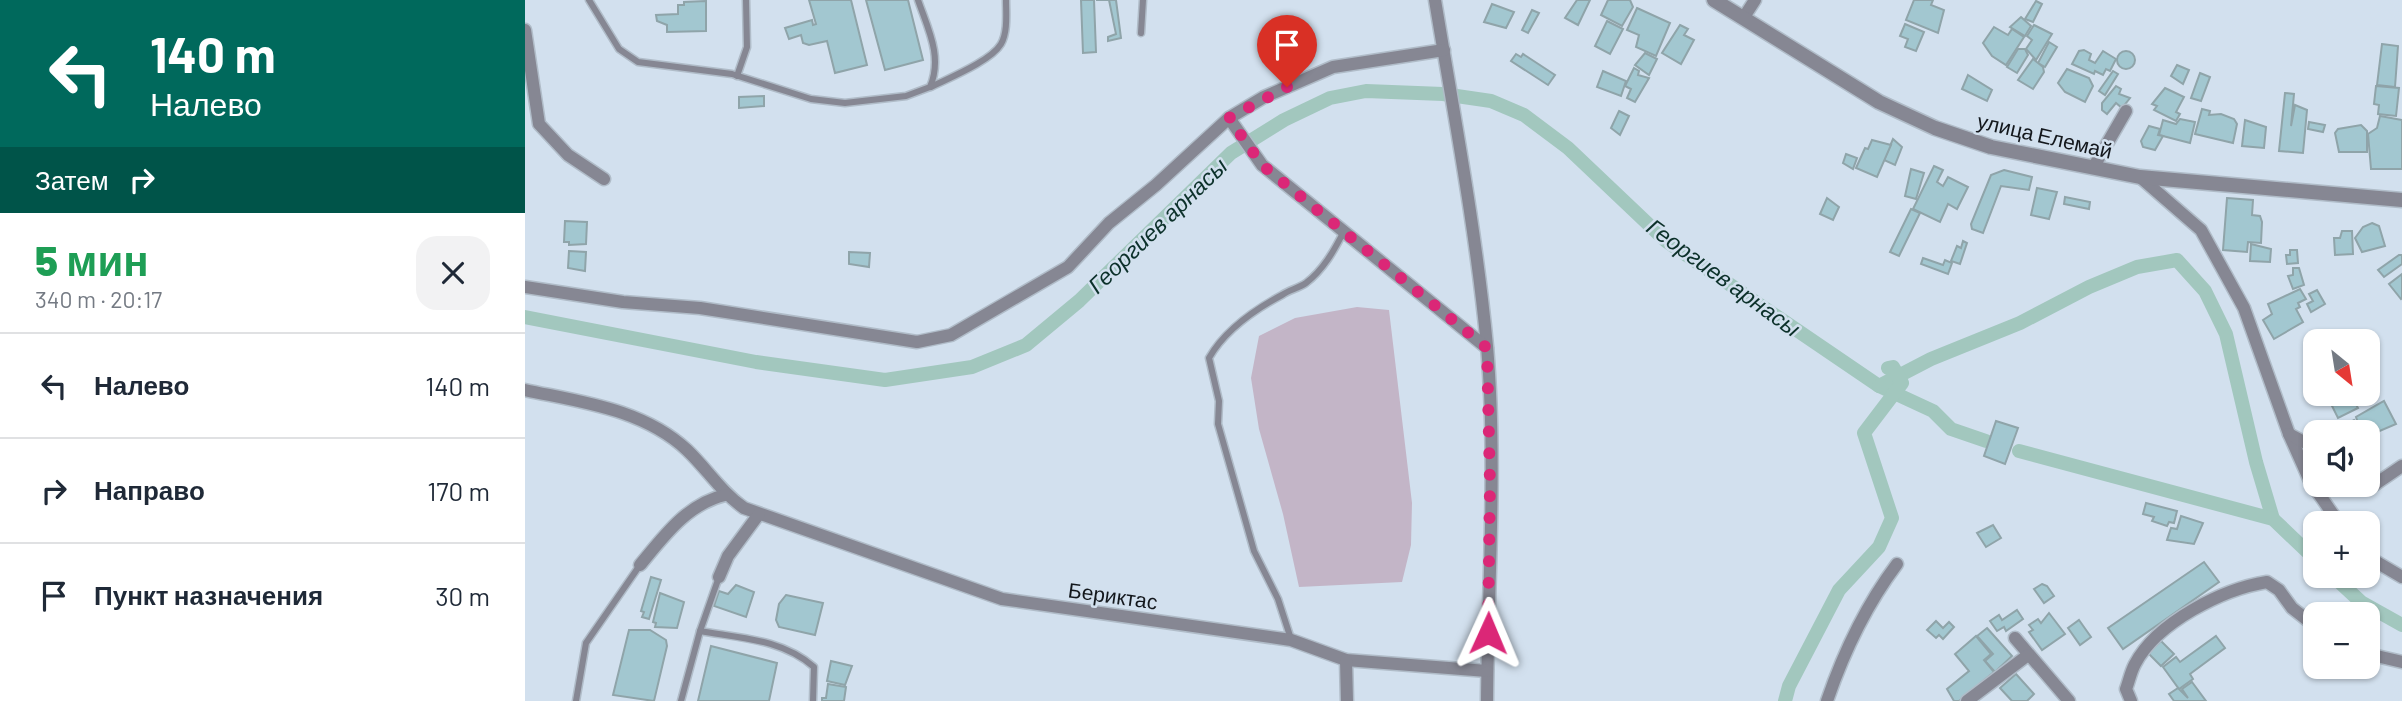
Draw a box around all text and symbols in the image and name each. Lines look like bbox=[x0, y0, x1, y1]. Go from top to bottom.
pin bbox=[1257, 15, 1317, 87]
text: 140 m bbox=[150, 24, 276, 83]
icon: arrive bbox=[1268, 26, 1306, 64]
icon: left bbox=[35, 28, 126, 119]
text: Налево bbox=[150, 84, 262, 122]
street label: улица Елемай bbox=[1975, 107, 2115, 163]
water label: Георгиев арнасы bbox=[1082, 151, 1232, 299]
icon: right bbox=[123, 161, 161, 199]
text: Затем bbox=[35, 164, 109, 195]
water label: Георгиев арнасы bbox=[1642, 212, 1806, 342]
text: 5 мин bbox=[35, 234, 149, 284]
button: close bbox=[416, 236, 490, 310]
text: 340 m · 20:17 bbox=[35, 285, 162, 313]
north arrow bbox=[2303, 329, 2380, 406]
map controls bbox=[2303, 329, 2380, 679]
icon: left bbox=[35, 367, 73, 405]
text: Налево bbox=[94, 369, 189, 400]
text: 140 m bbox=[425, 370, 490, 401]
button: sound bbox=[2303, 420, 2380, 497]
icon: right bbox=[35, 472, 73, 510]
text: Направо bbox=[94, 474, 205, 505]
text: 170 m bbox=[427, 475, 490, 506]
button: + bbox=[2303, 511, 2380, 588]
street label: Бериктас bbox=[1067, 576, 1159, 614]
icon: arrive bbox=[35, 577, 73, 615]
text: Пункт назначения bbox=[94, 579, 323, 610]
text: 30 m bbox=[435, 580, 490, 611]
position arrow bbox=[1451, 596, 1525, 670]
button: − bbox=[2303, 602, 2380, 679]

